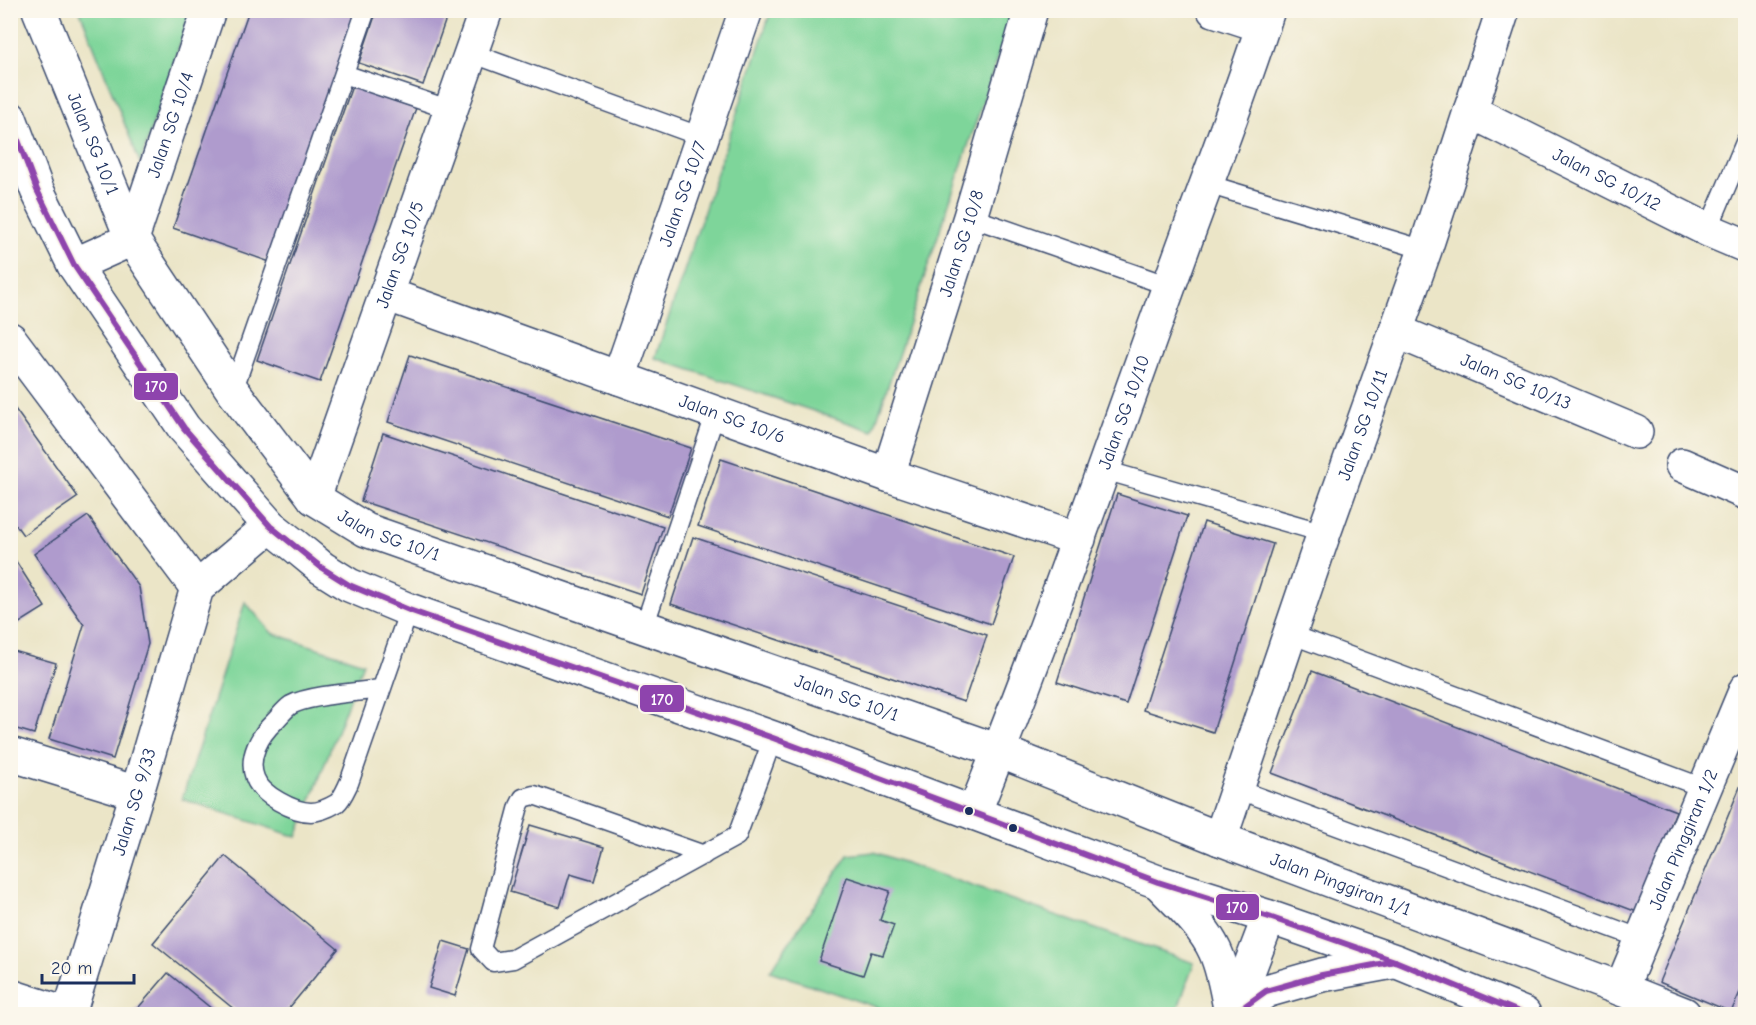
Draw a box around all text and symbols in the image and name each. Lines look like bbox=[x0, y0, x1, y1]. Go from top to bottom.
street label: Jalan SG 10/4 bbox=[143, 69, 198, 180]
street label: Jalan SG 10/1 bbox=[63, 89, 123, 198]
street label: Jalan SG 10/7 bbox=[655, 138, 711, 249]
street label: Jalan SG 10/12 bbox=[1549, 144, 1664, 215]
street label: Jalan SG 10/8 bbox=[935, 187, 988, 299]
street label: Jalan SG 10/5 bbox=[371, 199, 428, 311]
street label: Jalan SG 10/13 bbox=[1457, 349, 1574, 414]
street label: Jalan SG 10/10 bbox=[1094, 352, 1154, 472]
street label: Jalan SG 10/11 bbox=[1333, 367, 1392, 483]
line badge: 170 bbox=[133, 372, 179, 401]
text: 170 bbox=[145, 378, 167, 396]
street label: Jalan SG 10/6 bbox=[676, 390, 788, 448]
street label: Jalan SG 10/1 bbox=[334, 505, 443, 565]
street label: Jalan SG 10/1 bbox=[792, 670, 901, 726]
line badge: 170 bbox=[639, 684, 685, 713]
text: 170 bbox=[651, 691, 673, 709]
street label: Jalan SG 9/33 bbox=[108, 746, 160, 858]
street label: Jalan Pinggiran 1/2 bbox=[1645, 766, 1722, 913]
unlabelled marker bbox=[963, 805, 975, 817]
unlabelled marker bbox=[1007, 822, 1019, 834]
street label: Jalan Pinggiran 1/1 bbox=[1267, 848, 1414, 920]
line badge: 170 bbox=[1215, 893, 1260, 921]
text: 170 bbox=[1226, 899, 1248, 917]
scale bar bbox=[42, 947, 134, 985]
text: 20 m bbox=[51, 958, 92, 979]

